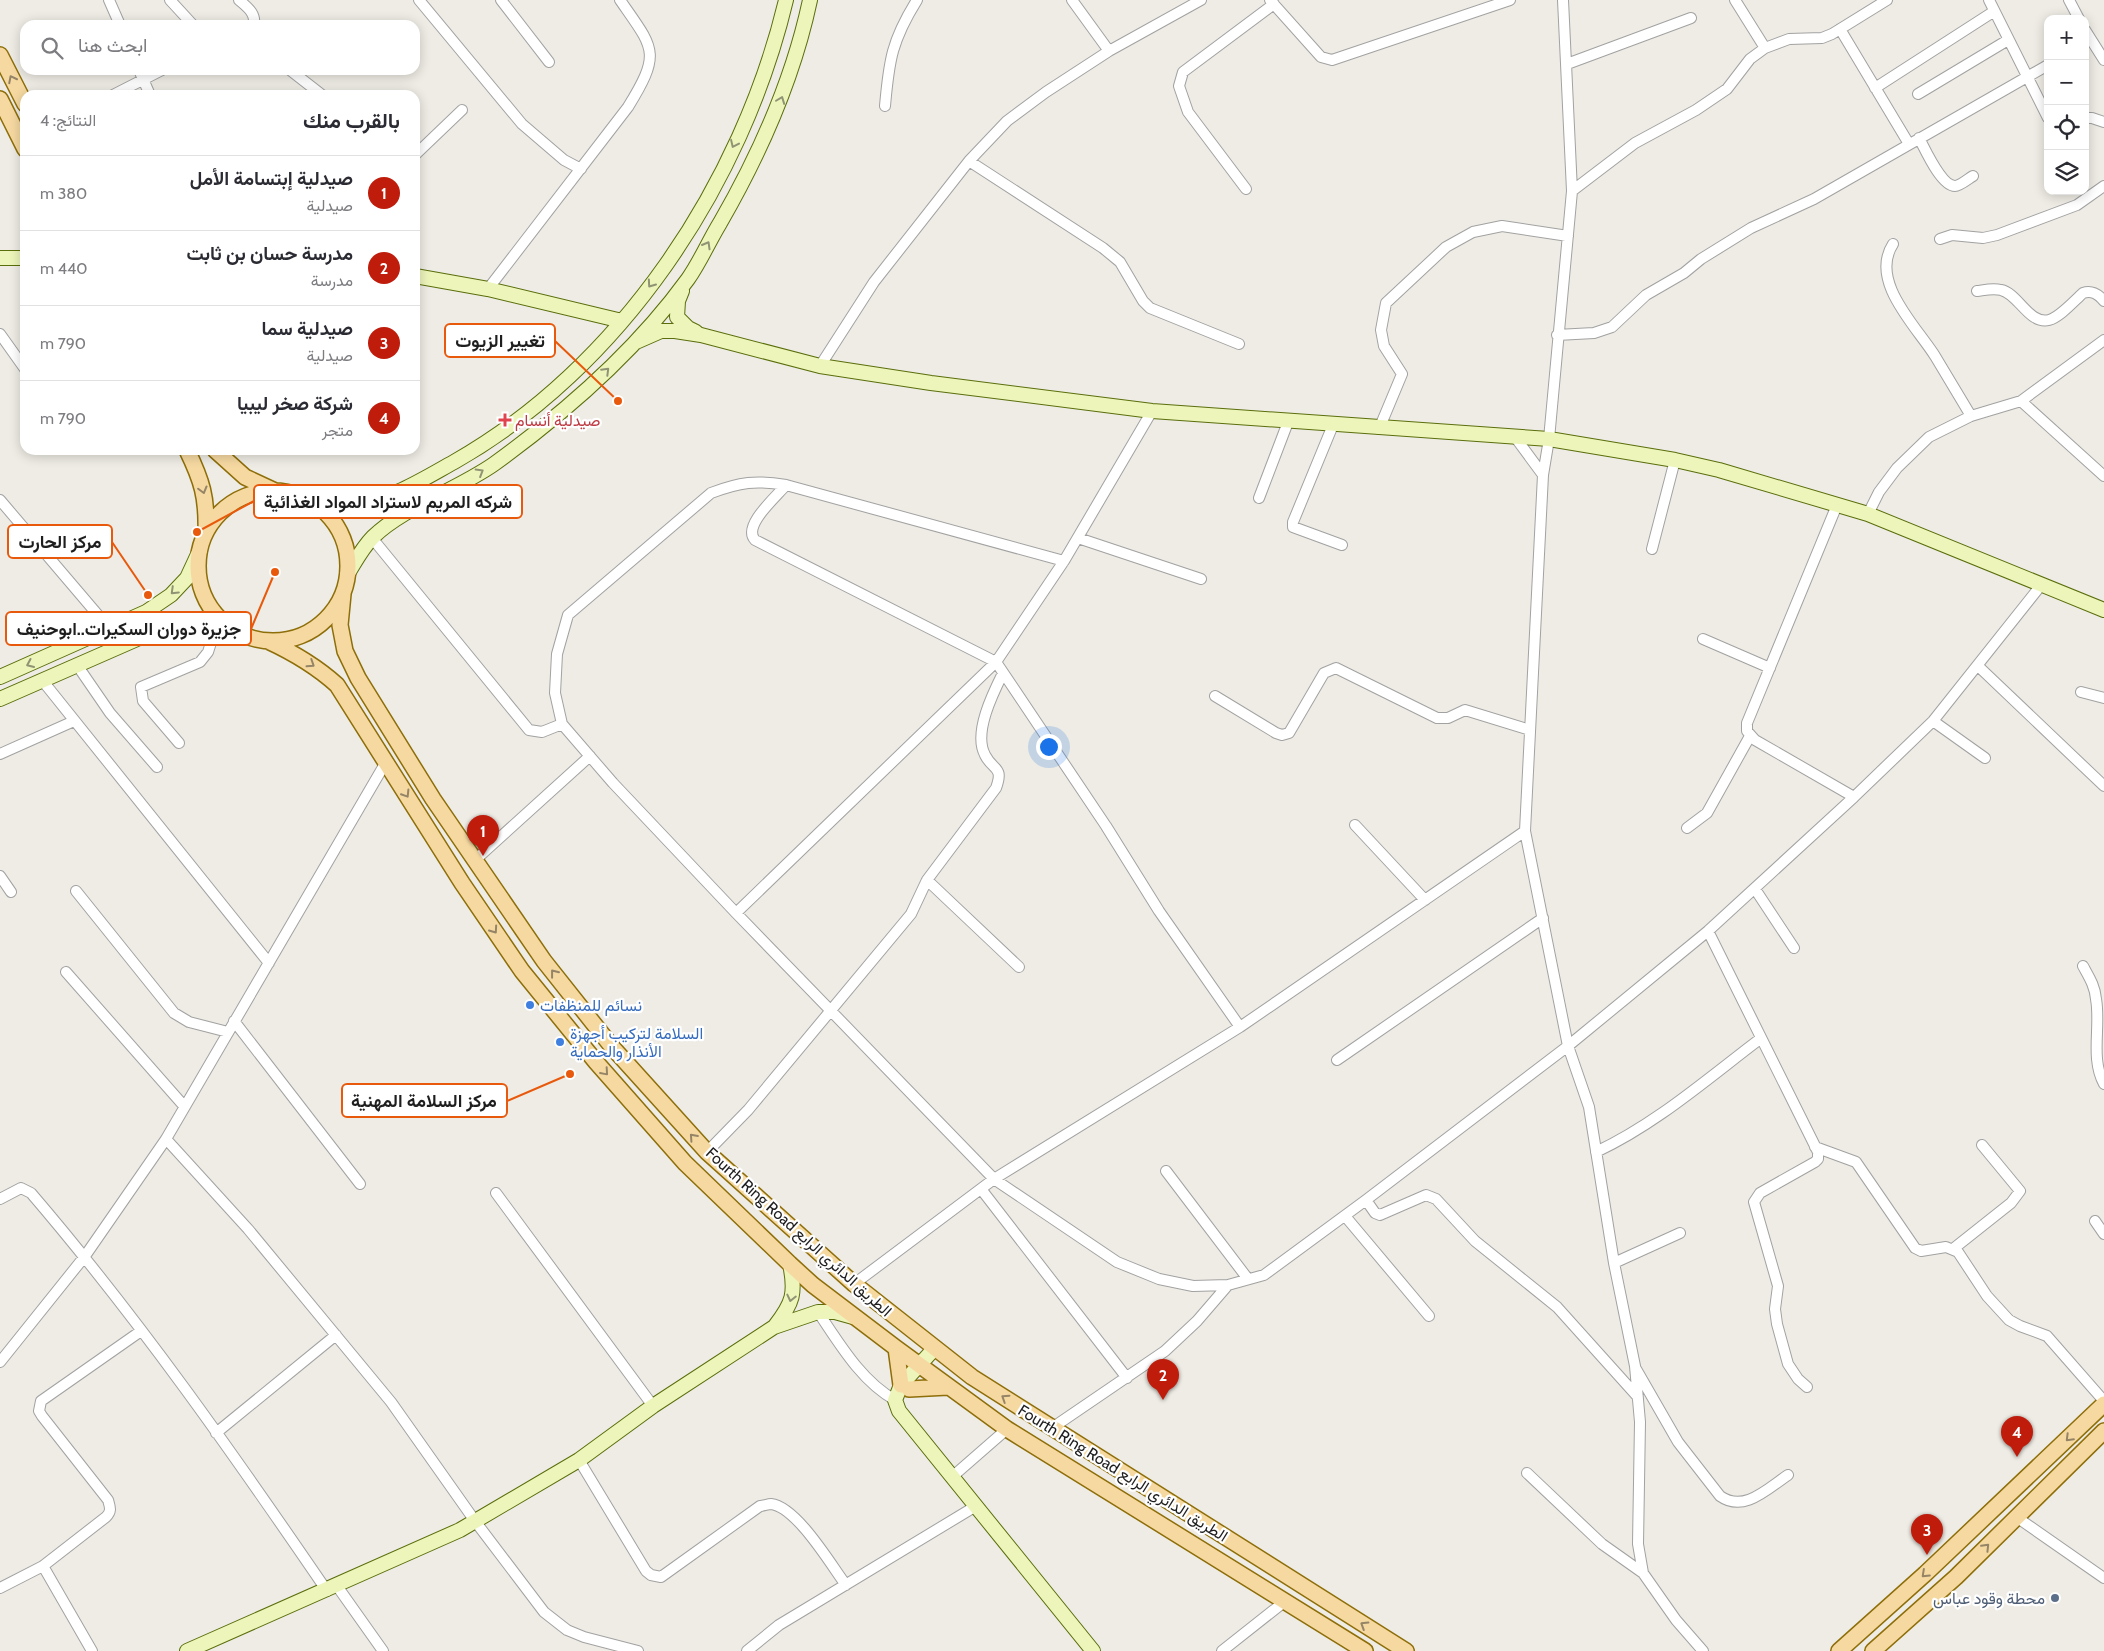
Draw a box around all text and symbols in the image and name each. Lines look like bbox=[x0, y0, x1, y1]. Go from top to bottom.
map controls bbox=[2044, 15, 2089, 195]
button: + bbox=[2044, 15, 2089, 60]
search box bbox=[20, 20, 420, 75]
icon: search bbox=[38, 34, 66, 62]
text: ابحث هنا bbox=[78, 34, 147, 57]
button: − bbox=[2044, 60, 2089, 105]
one-way arrow bbox=[9, 76, 19, 85]
one-way arrow bbox=[775, 96, 785, 105]
button: locate bbox=[2044, 105, 2089, 150]
text: بالقرب منك bbox=[303, 108, 400, 133]
text: النتائج: 4 bbox=[40, 111, 96, 130]
one-way arrow bbox=[731, 139, 741, 148]
button: layers bbox=[2044, 150, 2089, 195]
text: صيدلية إبتسامة الأمل bbox=[190, 167, 353, 190]
text: 380 m bbox=[40, 184, 87, 203]
text: 1 bbox=[381, 184, 387, 203]
text: صيدلية bbox=[307, 196, 353, 215]
one-way arrow bbox=[701, 241, 711, 250]
text: مدرسة حسان بن ثابت bbox=[186, 242, 353, 265]
text: 440 m bbox=[40, 259, 87, 278]
text: 2 bbox=[380, 259, 388, 278]
text: مدرسة bbox=[311, 271, 353, 290]
one-way arrow bbox=[648, 278, 657, 288]
text: صيدلية سما bbox=[261, 317, 353, 340]
callout: تغيير الزيوت bbox=[445, 324, 555, 357]
text: تغيير الزيوت bbox=[455, 330, 545, 352]
text: 790 m bbox=[40, 334, 86, 353]
text: 3 bbox=[380, 334, 388, 353]
text: صيدلية bbox=[307, 346, 353, 365]
one-way arrow bbox=[601, 368, 610, 377]
text: شركة صخر ليبيا bbox=[237, 392, 353, 415]
text: 790 m bbox=[40, 409, 86, 428]
text: 4 bbox=[379, 409, 389, 428]
place label: صيدلية أنسام bbox=[515, 411, 601, 431]
marker: صيدلية أنسام bbox=[499, 414, 511, 426]
text: متجر bbox=[322, 421, 353, 440]
one-way arrow bbox=[474, 469, 483, 479]
callout: شركه المريم لاستراد المواد الغذائية bbox=[254, 485, 522, 518]
one-way arrow bbox=[197, 486, 208, 495]
text: شركه المريم لاستراد المواد الغذائية bbox=[264, 491, 512, 514]
callout: مركز الحارت bbox=[8, 525, 112, 558]
text: مركز الحارت bbox=[18, 531, 102, 553]
one-way arrow bbox=[171, 585, 180, 594]
callout: جزيرة دوران السكيرات..ابوحنيف bbox=[6, 612, 251, 645]
text: جزيرة دوران السكيرات..ابوحنيف bbox=[17, 618, 241, 640]
one-way arrow bbox=[26, 657, 35, 668]
one-way arrow bbox=[306, 657, 315, 667]
your location bbox=[1036, 734, 1062, 760]
one-way arrow bbox=[399, 789, 409, 798]
pin: 1 bbox=[467, 815, 499, 856]
one-way arrow bbox=[488, 924, 497, 934]
one-way arrow bbox=[551, 969, 560, 979]
place label: نسائم للمنظفات bbox=[540, 996, 642, 1016]
marker: نسائم للمنظفات bbox=[524, 999, 536, 1011]
place label: السلامة لتركيب أجهزة الأنذار والحماية bbox=[570, 1024, 703, 1062]
marker: السلامة لتركيب أجهزة الأنذار والحماية bbox=[554, 1036, 566, 1048]
one-way arrow bbox=[599, 1066, 608, 1075]
callout: مركز السلامة المهنية bbox=[342, 1084, 507, 1117]
text: مركز السلامة المهنية bbox=[351, 1090, 497, 1112]
one-way arrow bbox=[690, 1133, 699, 1142]
street label: Fourth Ring Road الطريق الدائري الرابع bbox=[699, 1143, 896, 1323]
one-way arrow bbox=[786, 1293, 797, 1302]
pin: 2 bbox=[1147, 1359, 1179, 1400]
one-way arrow bbox=[1001, 1395, 1011, 1404]
street label: Fourth Ring Road الطريق الدائري الرابع bbox=[1013, 1400, 1231, 1549]
pin: 4 bbox=[2001, 1416, 2033, 1457]
one-way arrow bbox=[2066, 1433, 2075, 1442]
pin: 3 bbox=[1911, 1514, 1943, 1555]
one-way arrow bbox=[1980, 1544, 1989, 1553]
one-way arrow bbox=[1922, 1568, 1931, 1577]
place label: محطة وقود عباس bbox=[1933, 1589, 2045, 1609]
marker: محطة وقود عباس bbox=[2049, 1592, 2061, 1604]
one-way arrow bbox=[1361, 1622, 1370, 1632]

